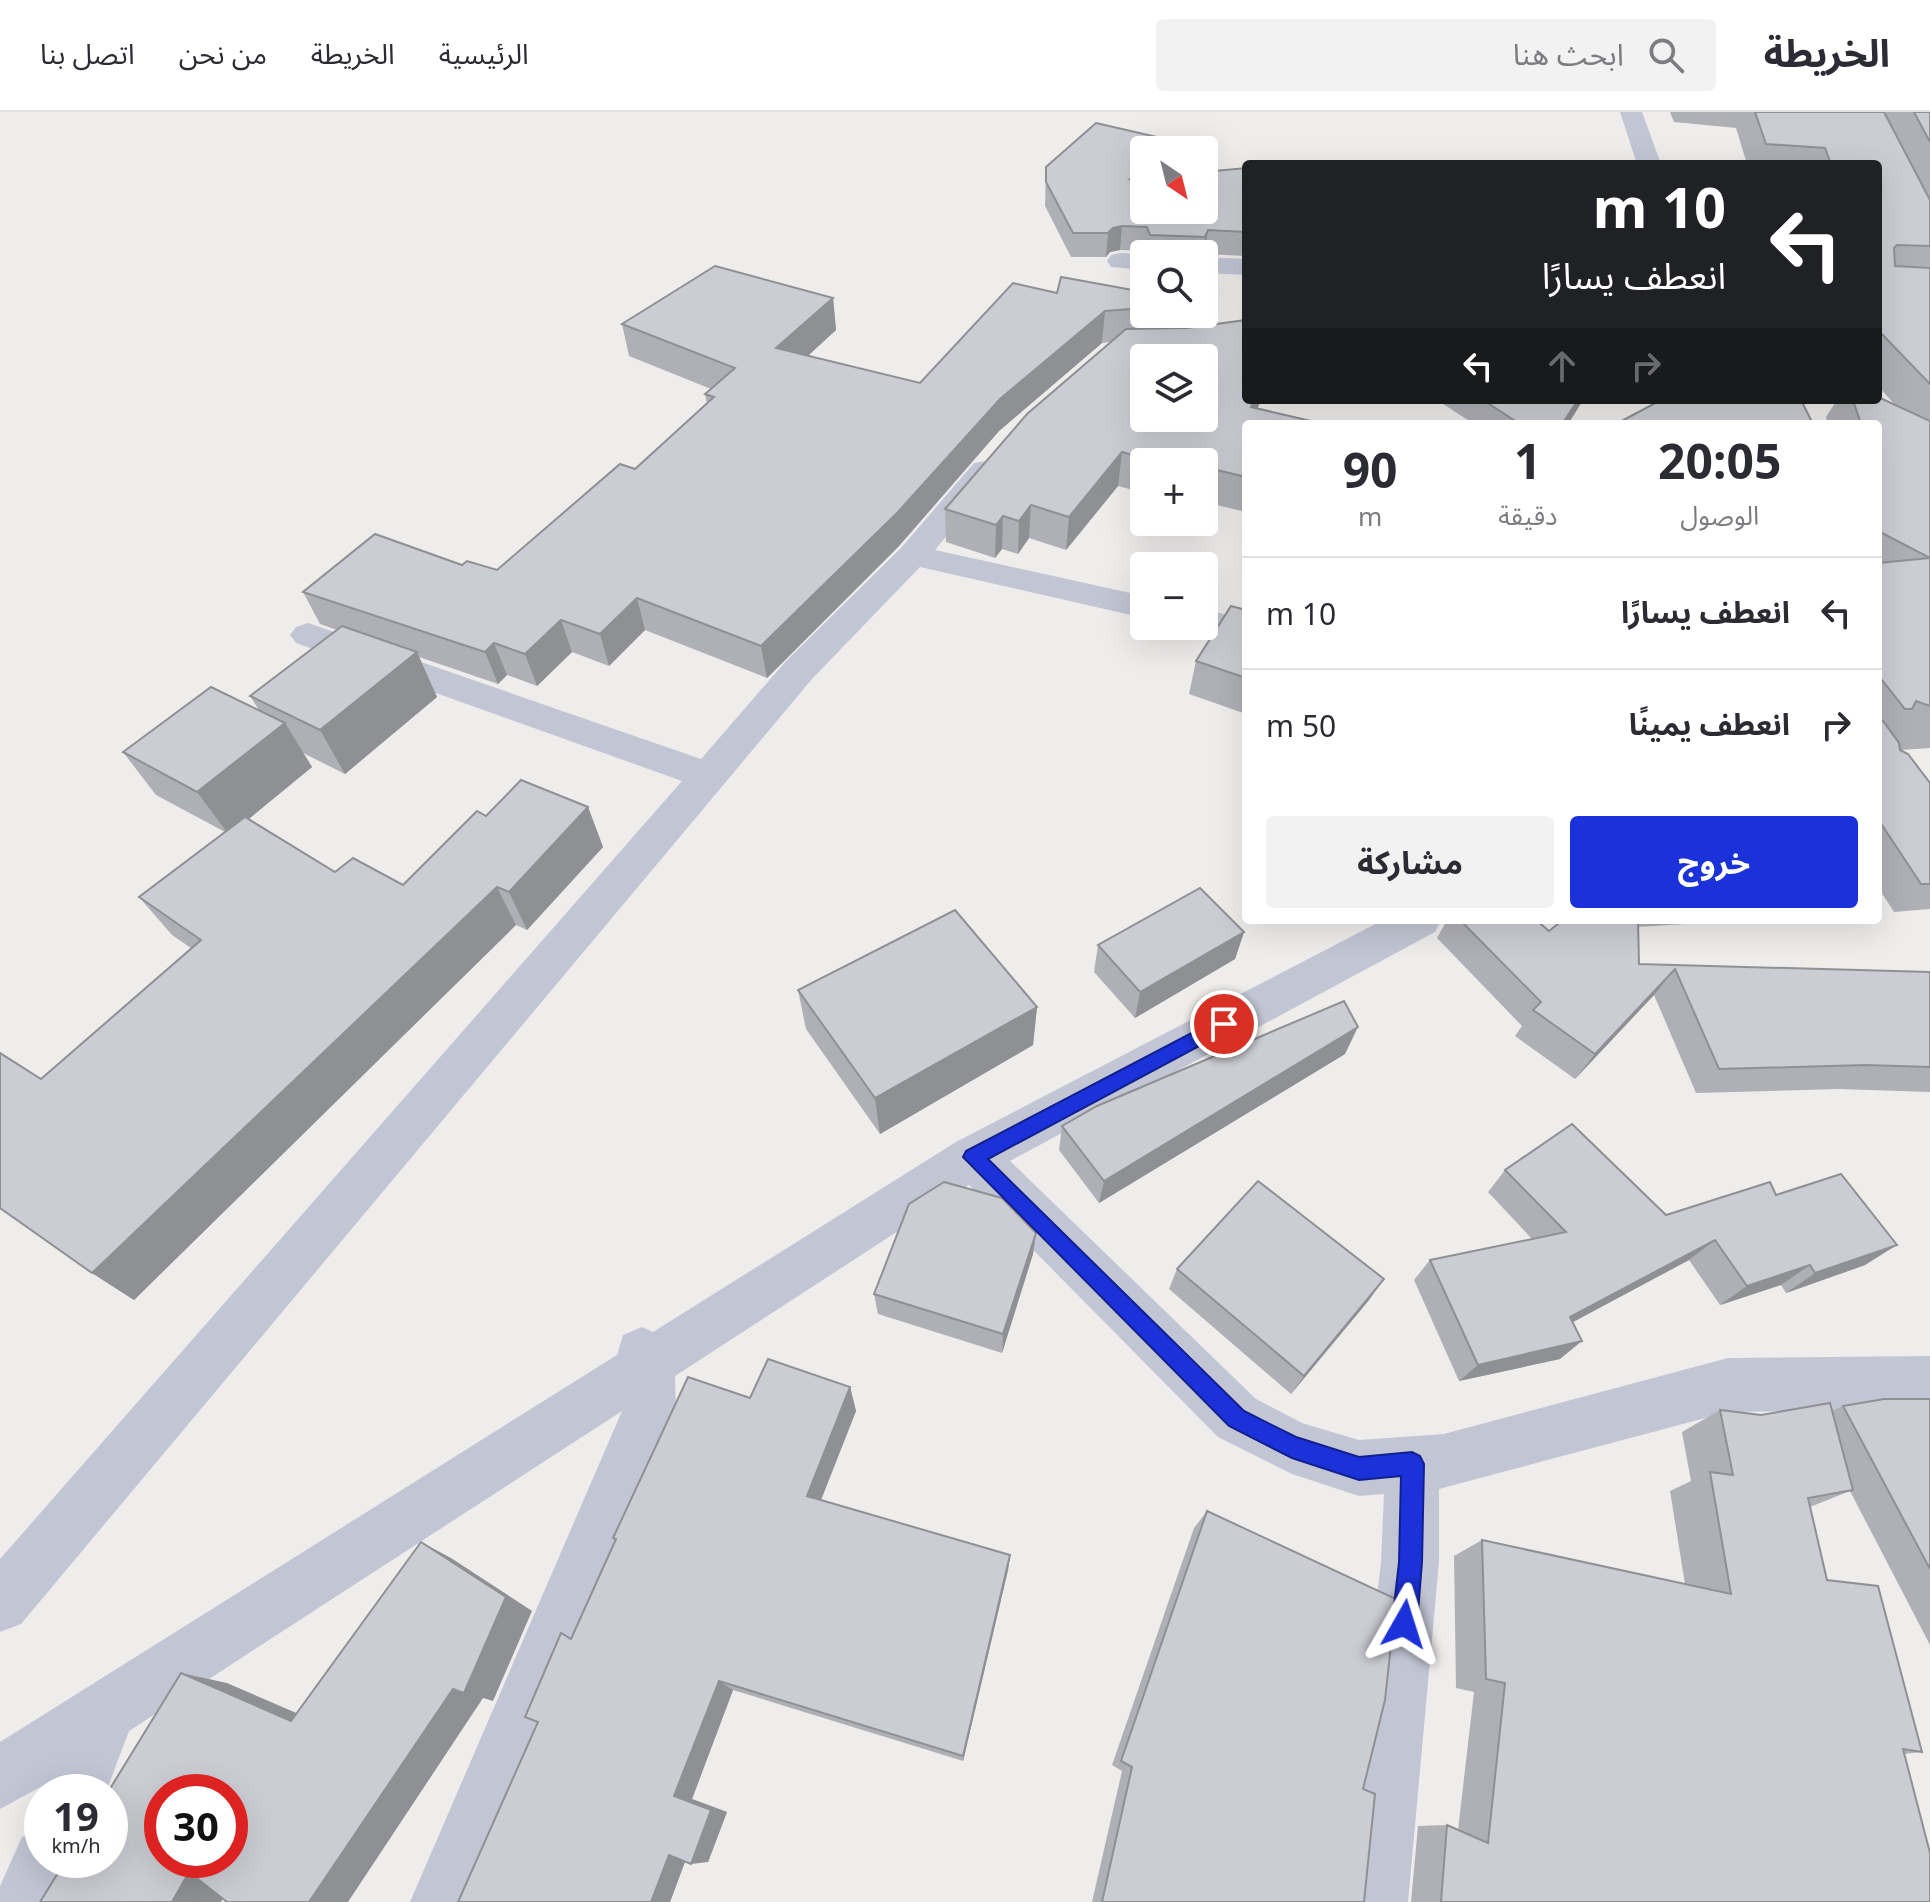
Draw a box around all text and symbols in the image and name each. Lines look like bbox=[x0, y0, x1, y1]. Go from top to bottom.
search box bbox=[1156, 19, 1716, 91]
text: الخريطة bbox=[1764, 26, 1890, 78]
text: ابحث هنا bbox=[1513, 33, 1624, 74]
icon: search bbox=[1644, 33, 1688, 77]
text: اتصل بنا bbox=[40, 34, 135, 72]
text: من نحن bbox=[179, 34, 267, 72]
text: الخريطة bbox=[311, 34, 395, 72]
text: الرئيسية bbox=[439, 34, 529, 72]
north arrow bbox=[1130, 136, 1218, 224]
map controls bbox=[1130, 136, 1218, 640]
text: 10 m bbox=[1593, 168, 1726, 244]
icon: left bbox=[1754, 192, 1858, 296]
button: search bbox=[1130, 240, 1218, 328]
text: انعطف يسارًا bbox=[1542, 251, 1726, 300]
button: layers bbox=[1130, 344, 1218, 432]
icon: left bbox=[1456, 344, 1500, 388]
icon: ahead bbox=[1540, 344, 1584, 388]
icon: right bbox=[1624, 344, 1668, 388]
text: 1 bbox=[1514, 428, 1542, 493]
text: 20:05 bbox=[1658, 428, 1781, 493]
text: 90 bbox=[1343, 437, 1398, 502]
button: + bbox=[1130, 448, 1218, 536]
text: دقيقة bbox=[1498, 497, 1557, 533]
text: الوصول bbox=[1680, 497, 1759, 533]
text: m bbox=[1358, 498, 1382, 534]
button: − bbox=[1130, 552, 1218, 640]
text: انعطف يسارًا bbox=[1621, 591, 1790, 632]
icon: left bbox=[1814, 591, 1858, 635]
text: 10 m bbox=[1266, 593, 1336, 634]
text: انعطف يمينًا bbox=[1629, 703, 1790, 744]
icon: right bbox=[1814, 703, 1858, 747]
text: 50 m bbox=[1266, 705, 1336, 746]
button: مشاركة bbox=[1266, 816, 1554, 908]
button: خروج bbox=[1570, 816, 1858, 908]
pin bbox=[1190, 990, 1258, 1058]
icon: arrive bbox=[1202, 1002, 1246, 1046]
position arrow bbox=[1362, 1582, 1446, 1666]
speed limit sign: 30 bbox=[144, 1774, 248, 1878]
text: 19 bbox=[53, 1788, 99, 1843]
text: km/h bbox=[51, 1832, 101, 1859]

